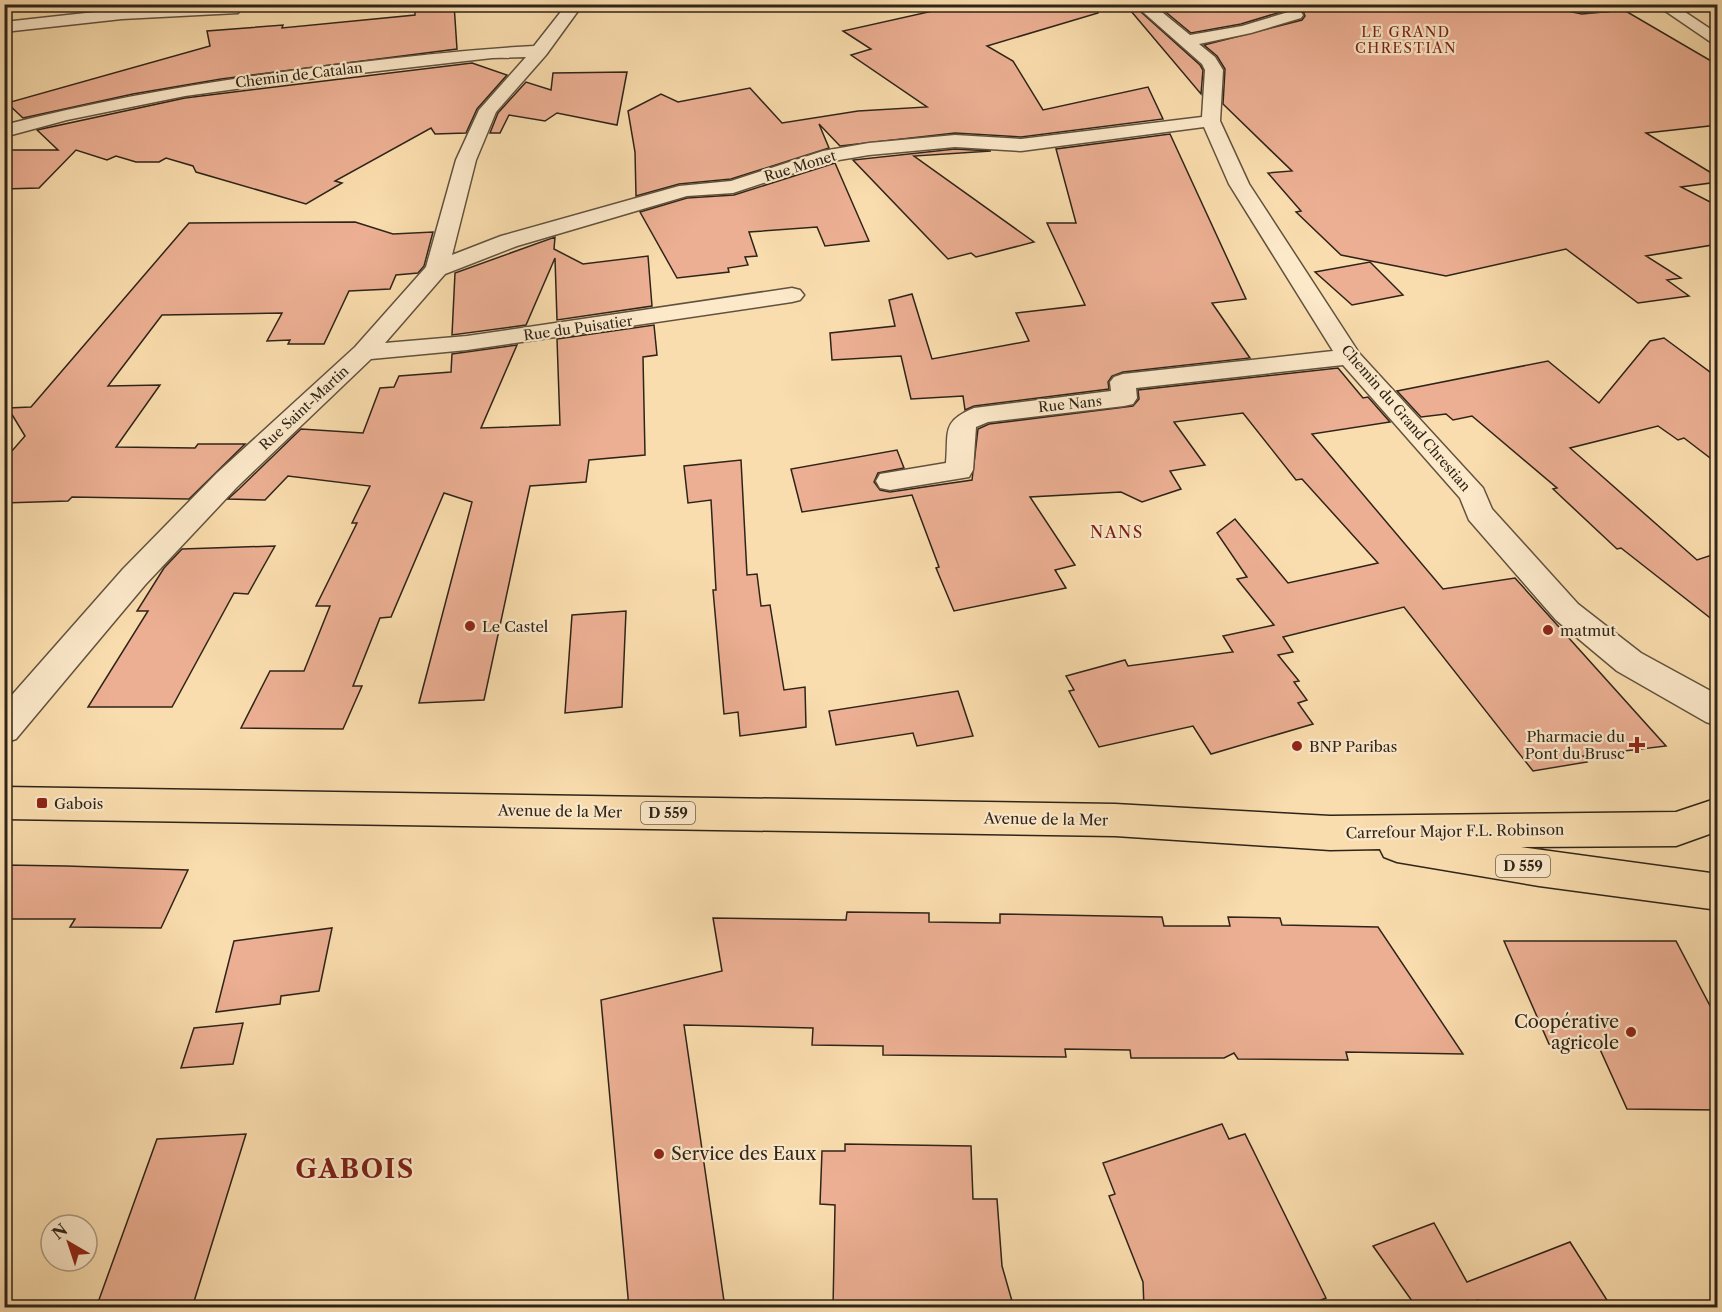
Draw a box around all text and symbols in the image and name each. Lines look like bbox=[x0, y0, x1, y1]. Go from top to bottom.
district label: LE GRAND CHRESTIAN bbox=[1355, 23, 1457, 57]
street label: Chemin de Catalan bbox=[234, 58, 364, 92]
street label: Rue Monet bbox=[762, 147, 838, 185]
street label: Rue du Puisatier bbox=[522, 311, 634, 345]
street label: Chemin du Grand Chrestian bbox=[1338, 341, 1475, 495]
street label: Rue Saint-Martin bbox=[256, 362, 353, 454]
street label: Rue Nans bbox=[1037, 392, 1103, 416]
district label: NANS bbox=[1090, 522, 1144, 542]
place label: Le Castel bbox=[482, 617, 549, 636]
marker: Le Castel bbox=[463, 619, 477, 633]
place label: matmut bbox=[1560, 621, 1616, 640]
marker: matmut bbox=[1541, 623, 1555, 637]
place label: Pharmacie du Pont du Brusc bbox=[1525, 727, 1625, 763]
place label: BNP Paribas bbox=[1309, 737, 1397, 756]
marker: Pharmacie du Pont du Brusc bbox=[1630, 738, 1644, 752]
marker: BNP Paribas bbox=[1290, 739, 1304, 753]
place label: Gabois bbox=[54, 794, 103, 813]
marker: Gabois bbox=[35, 796, 49, 810]
street label: Avenue de la Mer bbox=[497, 800, 623, 822]
road number: D 559 bbox=[641, 802, 695, 824]
street label: Avenue de la Mer bbox=[983, 808, 1109, 830]
street label: Carrefour Major F.L. Robinson bbox=[1345, 820, 1565, 842]
road number: D 559 bbox=[1496, 855, 1550, 877]
place label: Coopérative agricole bbox=[1514, 1011, 1619, 1054]
marker: Coopérative agricole bbox=[1624, 1025, 1638, 1039]
place label: Service des Eaux bbox=[671, 1143, 817, 1165]
marker: Service des Eaux bbox=[652, 1147, 666, 1161]
district label: GABOIS bbox=[295, 1153, 415, 1185]
north arrow bbox=[39, 1213, 99, 1273]
text: N bbox=[48, 1219, 71, 1243]

